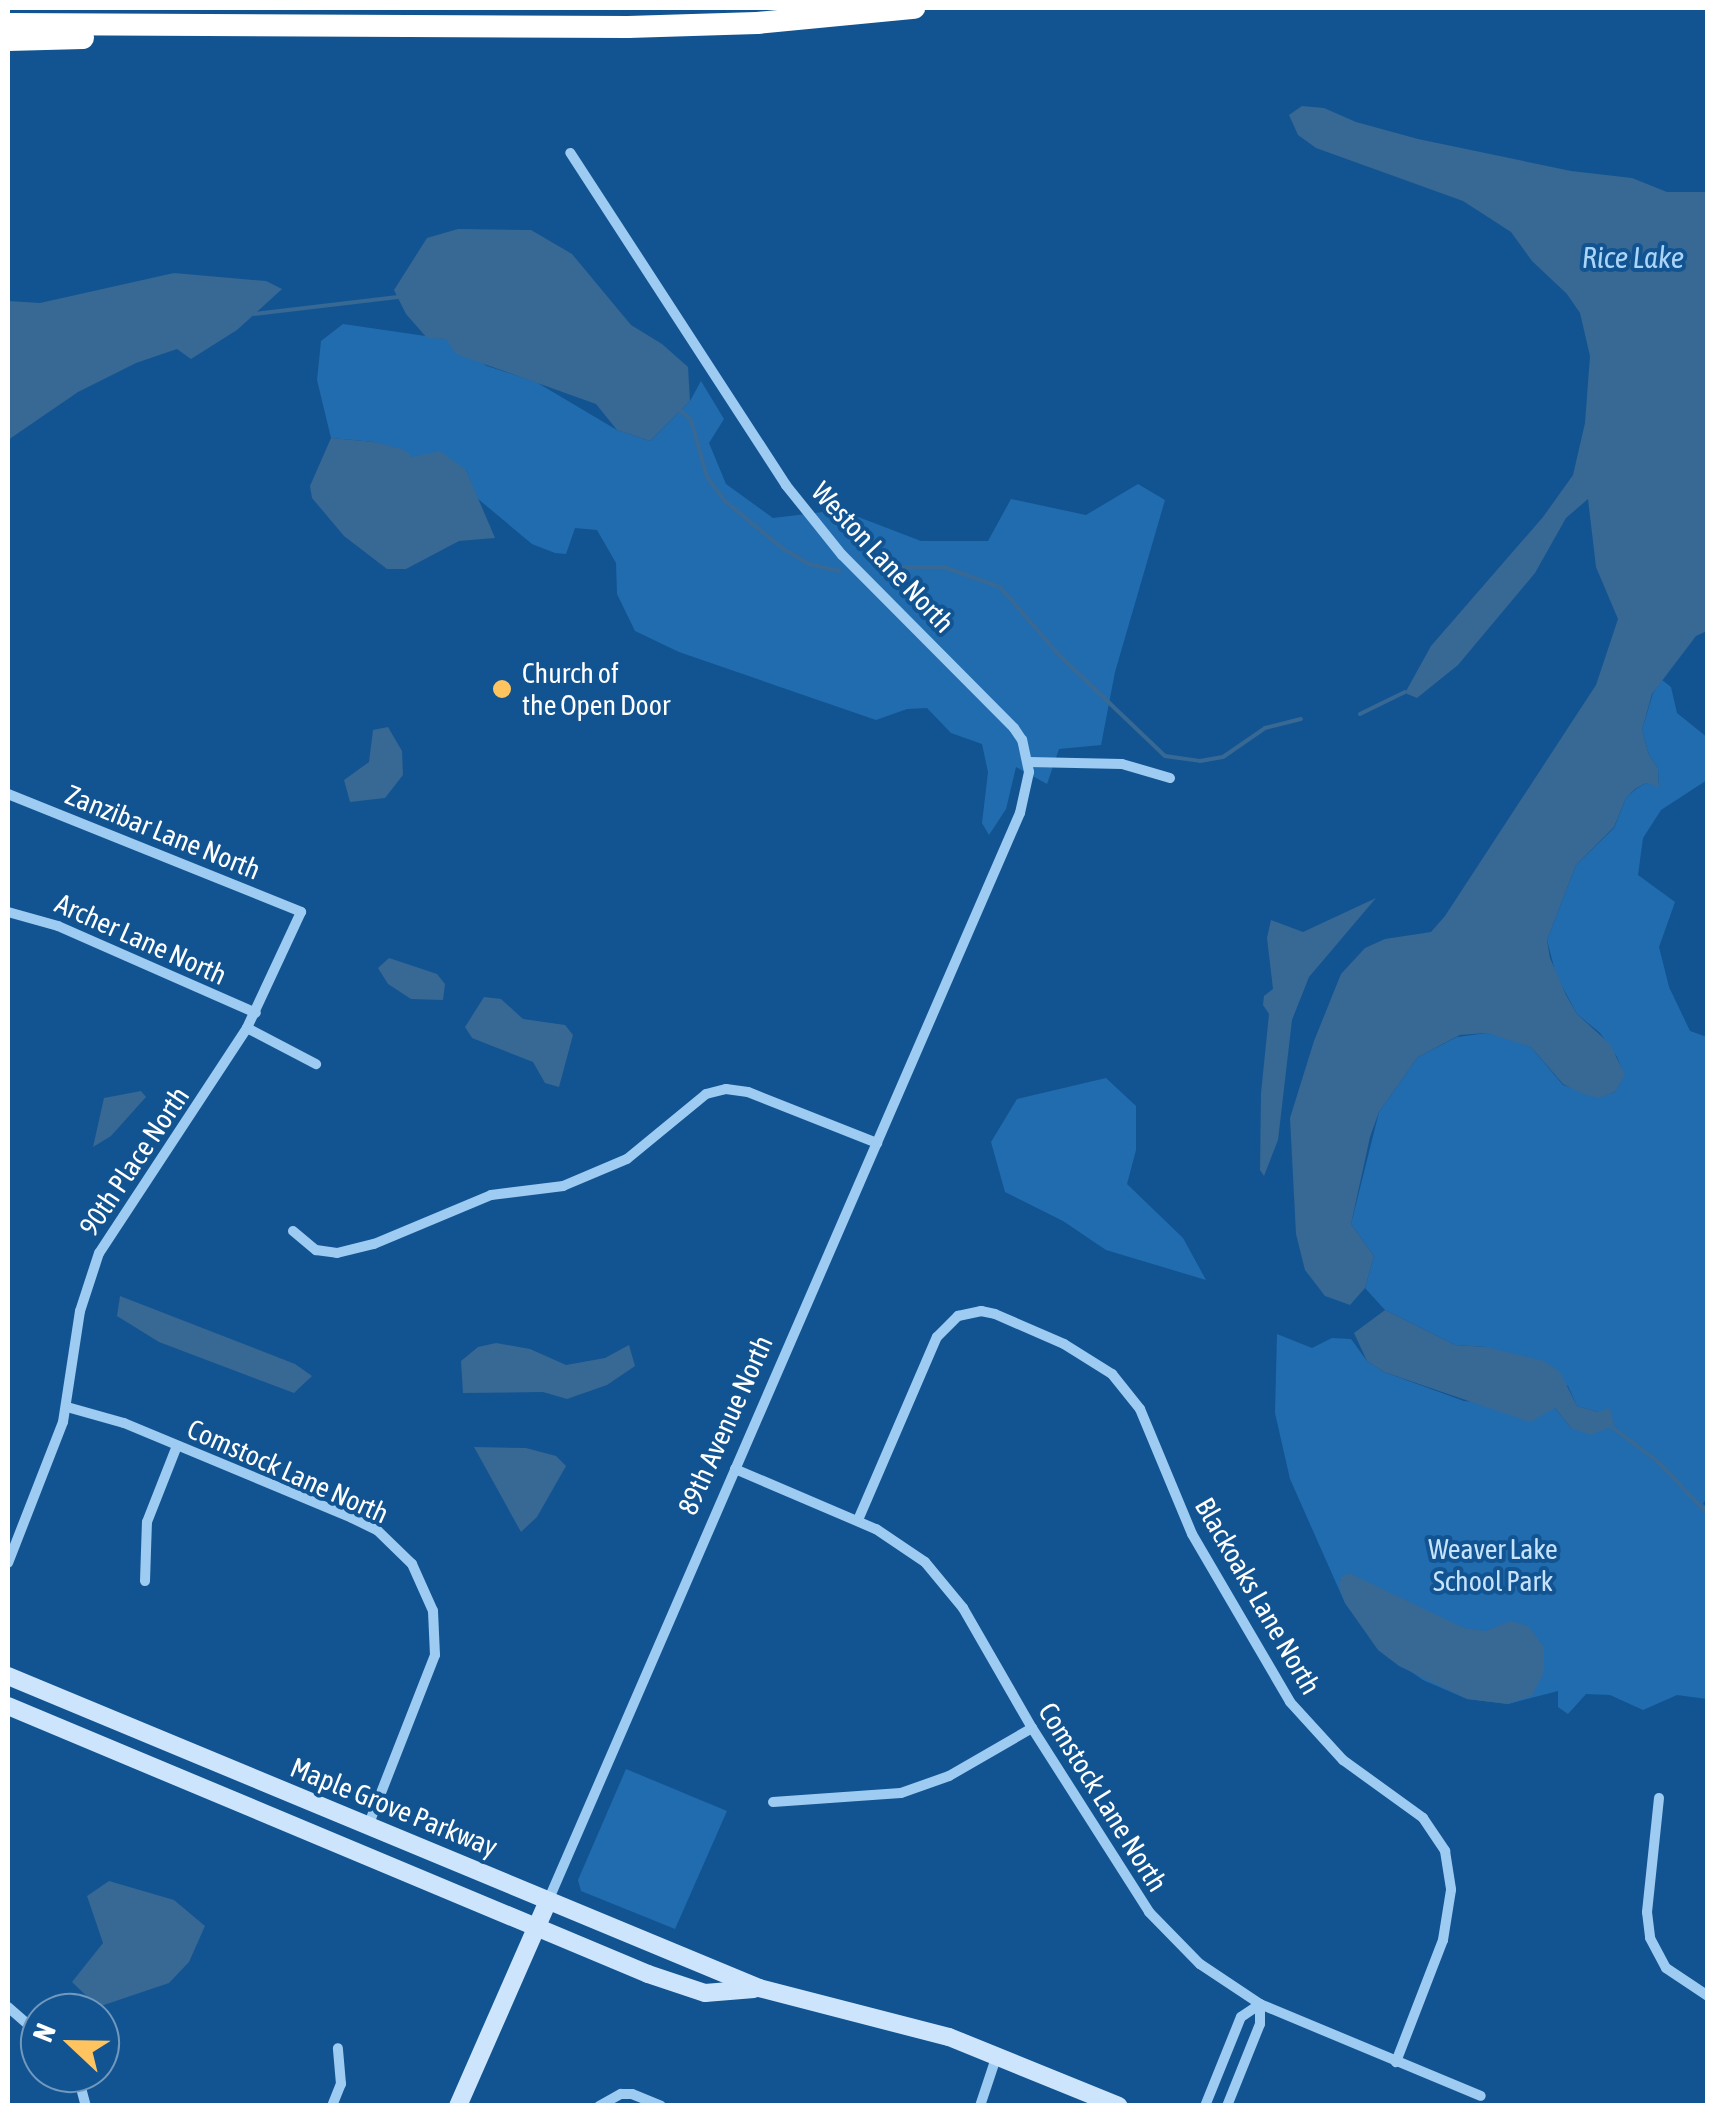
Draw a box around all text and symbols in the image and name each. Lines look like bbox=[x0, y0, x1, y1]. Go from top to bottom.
water label: Rice Lake bbox=[1582, 239, 1684, 275]
street label: Weston Lane North bbox=[805, 475, 961, 639]
place label: Church of the Open Door bbox=[522, 656, 670, 722]
marker: Church of the Open Door bbox=[491, 678, 513, 700]
street label: Zanzibar Lane North bbox=[61, 778, 265, 886]
street label: Archer Lane North bbox=[50, 886, 232, 992]
street label: 90th Place North bbox=[72, 1080, 196, 1242]
street label: 89th Avenue North bbox=[671, 1330, 779, 1520]
street label: Comstock Lane North bbox=[182, 1412, 394, 1530]
street label: Blackoaks Lane North bbox=[1188, 1492, 1328, 1700]
park label: Weaver Lake School Park bbox=[1428, 1532, 1558, 1598]
street label: Comstock Lane North bbox=[1031, 1696, 1175, 1898]
street label: Maple Grove Parkway bbox=[286, 1750, 502, 1864]
north arrow bbox=[20, 1993, 120, 2093]
text: N bbox=[26, 2019, 62, 2046]

